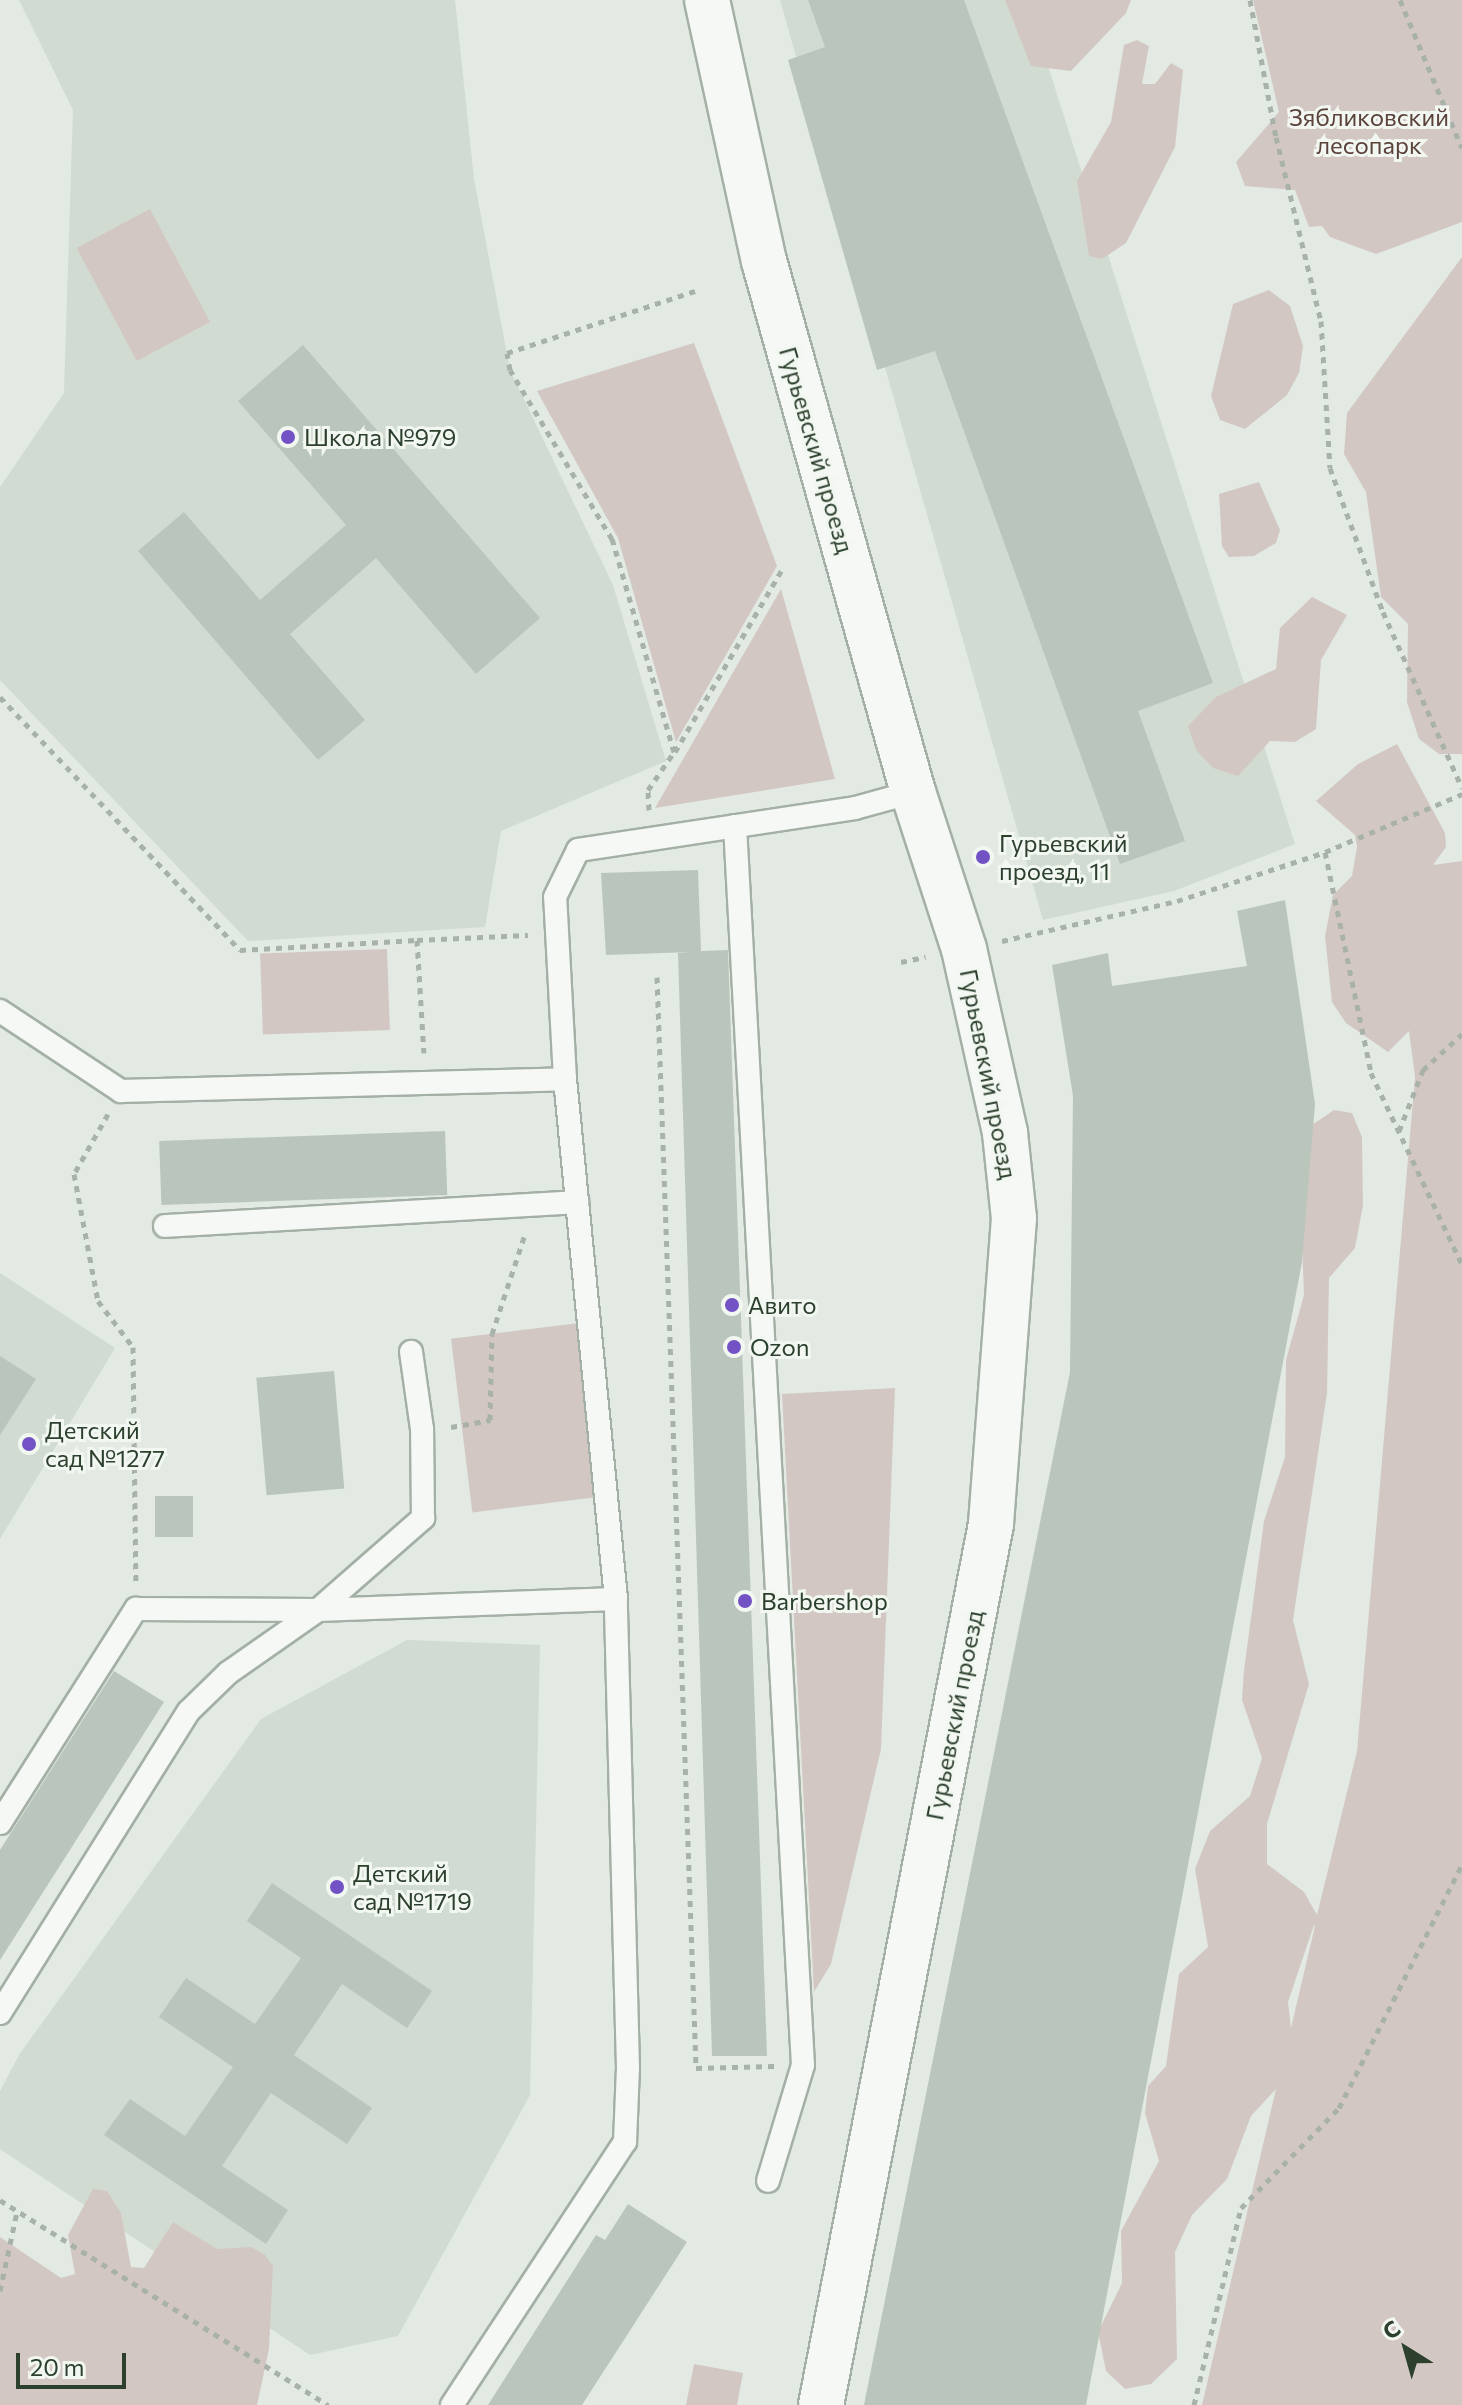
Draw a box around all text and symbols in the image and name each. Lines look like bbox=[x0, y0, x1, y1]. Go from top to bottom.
park label: Зябликовский лесопарк bbox=[1289, 103, 1449, 159]
street label: Гурьевский проезд bbox=[774, 343, 860, 557]
place label: Школа №979 bbox=[304, 423, 456, 451]
marker: Школа №979 bbox=[279, 428, 297, 446]
place label: Гурьевский проезд, 11 bbox=[999, 829, 1127, 885]
marker: Гурьевский проезд, 11 bbox=[974, 848, 992, 866]
street label: Гурьевский проезд bbox=[955, 967, 1023, 1181]
place label: Авито bbox=[748, 1291, 817, 1319]
marker: Авито bbox=[723, 1296, 741, 1314]
place label: Ozon bbox=[750, 1333, 810, 1361]
marker: Ozon bbox=[725, 1338, 743, 1356]
place label: Детский сад №1277 bbox=[45, 1416, 165, 1472]
marker: Детский сад №1277 bbox=[20, 1435, 38, 1453]
place label: Barbershop bbox=[761, 1587, 888, 1615]
marker: Barbershop bbox=[736, 1592, 754, 1610]
street label: Гурьевский проезд bbox=[920, 1608, 988, 1822]
place label: Детский сад №1719 bbox=[353, 1859, 472, 1915]
marker: Детский сад №1719 bbox=[328, 1878, 346, 1896]
north arrow bbox=[1366, 2309, 1446, 2389]
text: С bbox=[1377, 2314, 1405, 2345]
scale bar bbox=[20, 2337, 130, 2387]
text: 20 m bbox=[30, 2352, 84, 2381]

